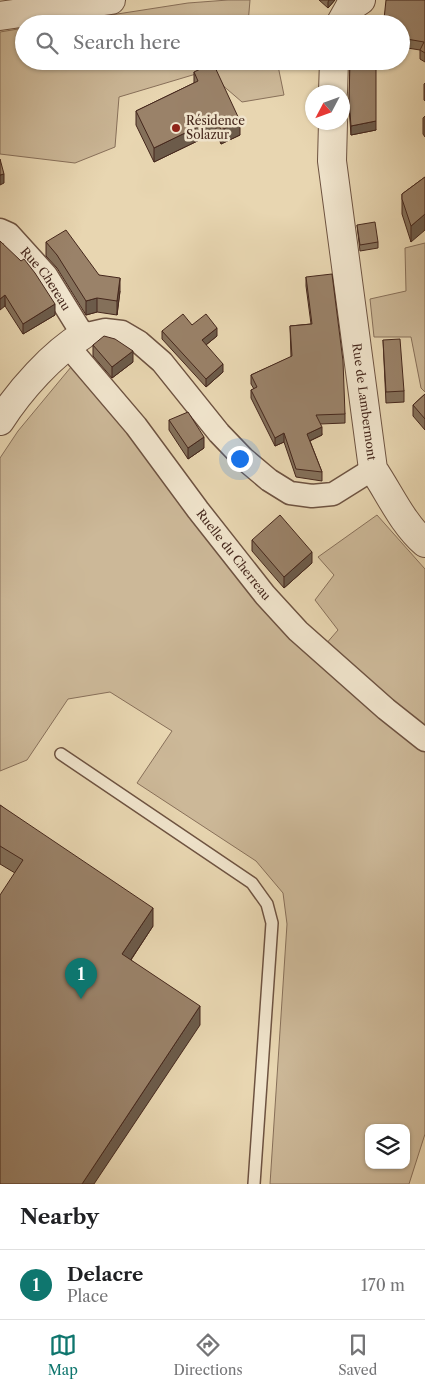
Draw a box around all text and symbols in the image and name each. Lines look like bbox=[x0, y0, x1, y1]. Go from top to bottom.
search box bbox=[15, 15, 410, 70]
icon: search bbox=[33, 29, 61, 57]
text: Search here bbox=[73, 31, 181, 54]
north arrow bbox=[305, 85, 350, 130]
place label: Résidence Solazur bbox=[186, 113, 245, 142]
marker: Résidence Solazur bbox=[170, 122, 182, 134]
street label: Rue Chereau bbox=[18, 244, 74, 314]
street label: Rue de Lambermont bbox=[349, 342, 380, 462]
your location bbox=[227, 446, 253, 472]
street label: Ruelle du Cherreau bbox=[193, 506, 275, 604]
pin: 1 bbox=[65, 958, 97, 999]
map controls bbox=[365, 1124, 410, 1169]
button: layers bbox=[365, 1124, 410, 1169]
text: Nearby bbox=[20, 1204, 99, 1229]
text: Delacre bbox=[67, 1263, 143, 1286]
text: 1 bbox=[32, 1275, 40, 1295]
text: 170 m bbox=[361, 1275, 405, 1295]
text: Place bbox=[67, 1286, 108, 1306]
tab: Map bbox=[48, 1331, 78, 1379]
tab: Directions bbox=[173, 1331, 243, 1379]
tab: Saved bbox=[338, 1331, 377, 1379]

